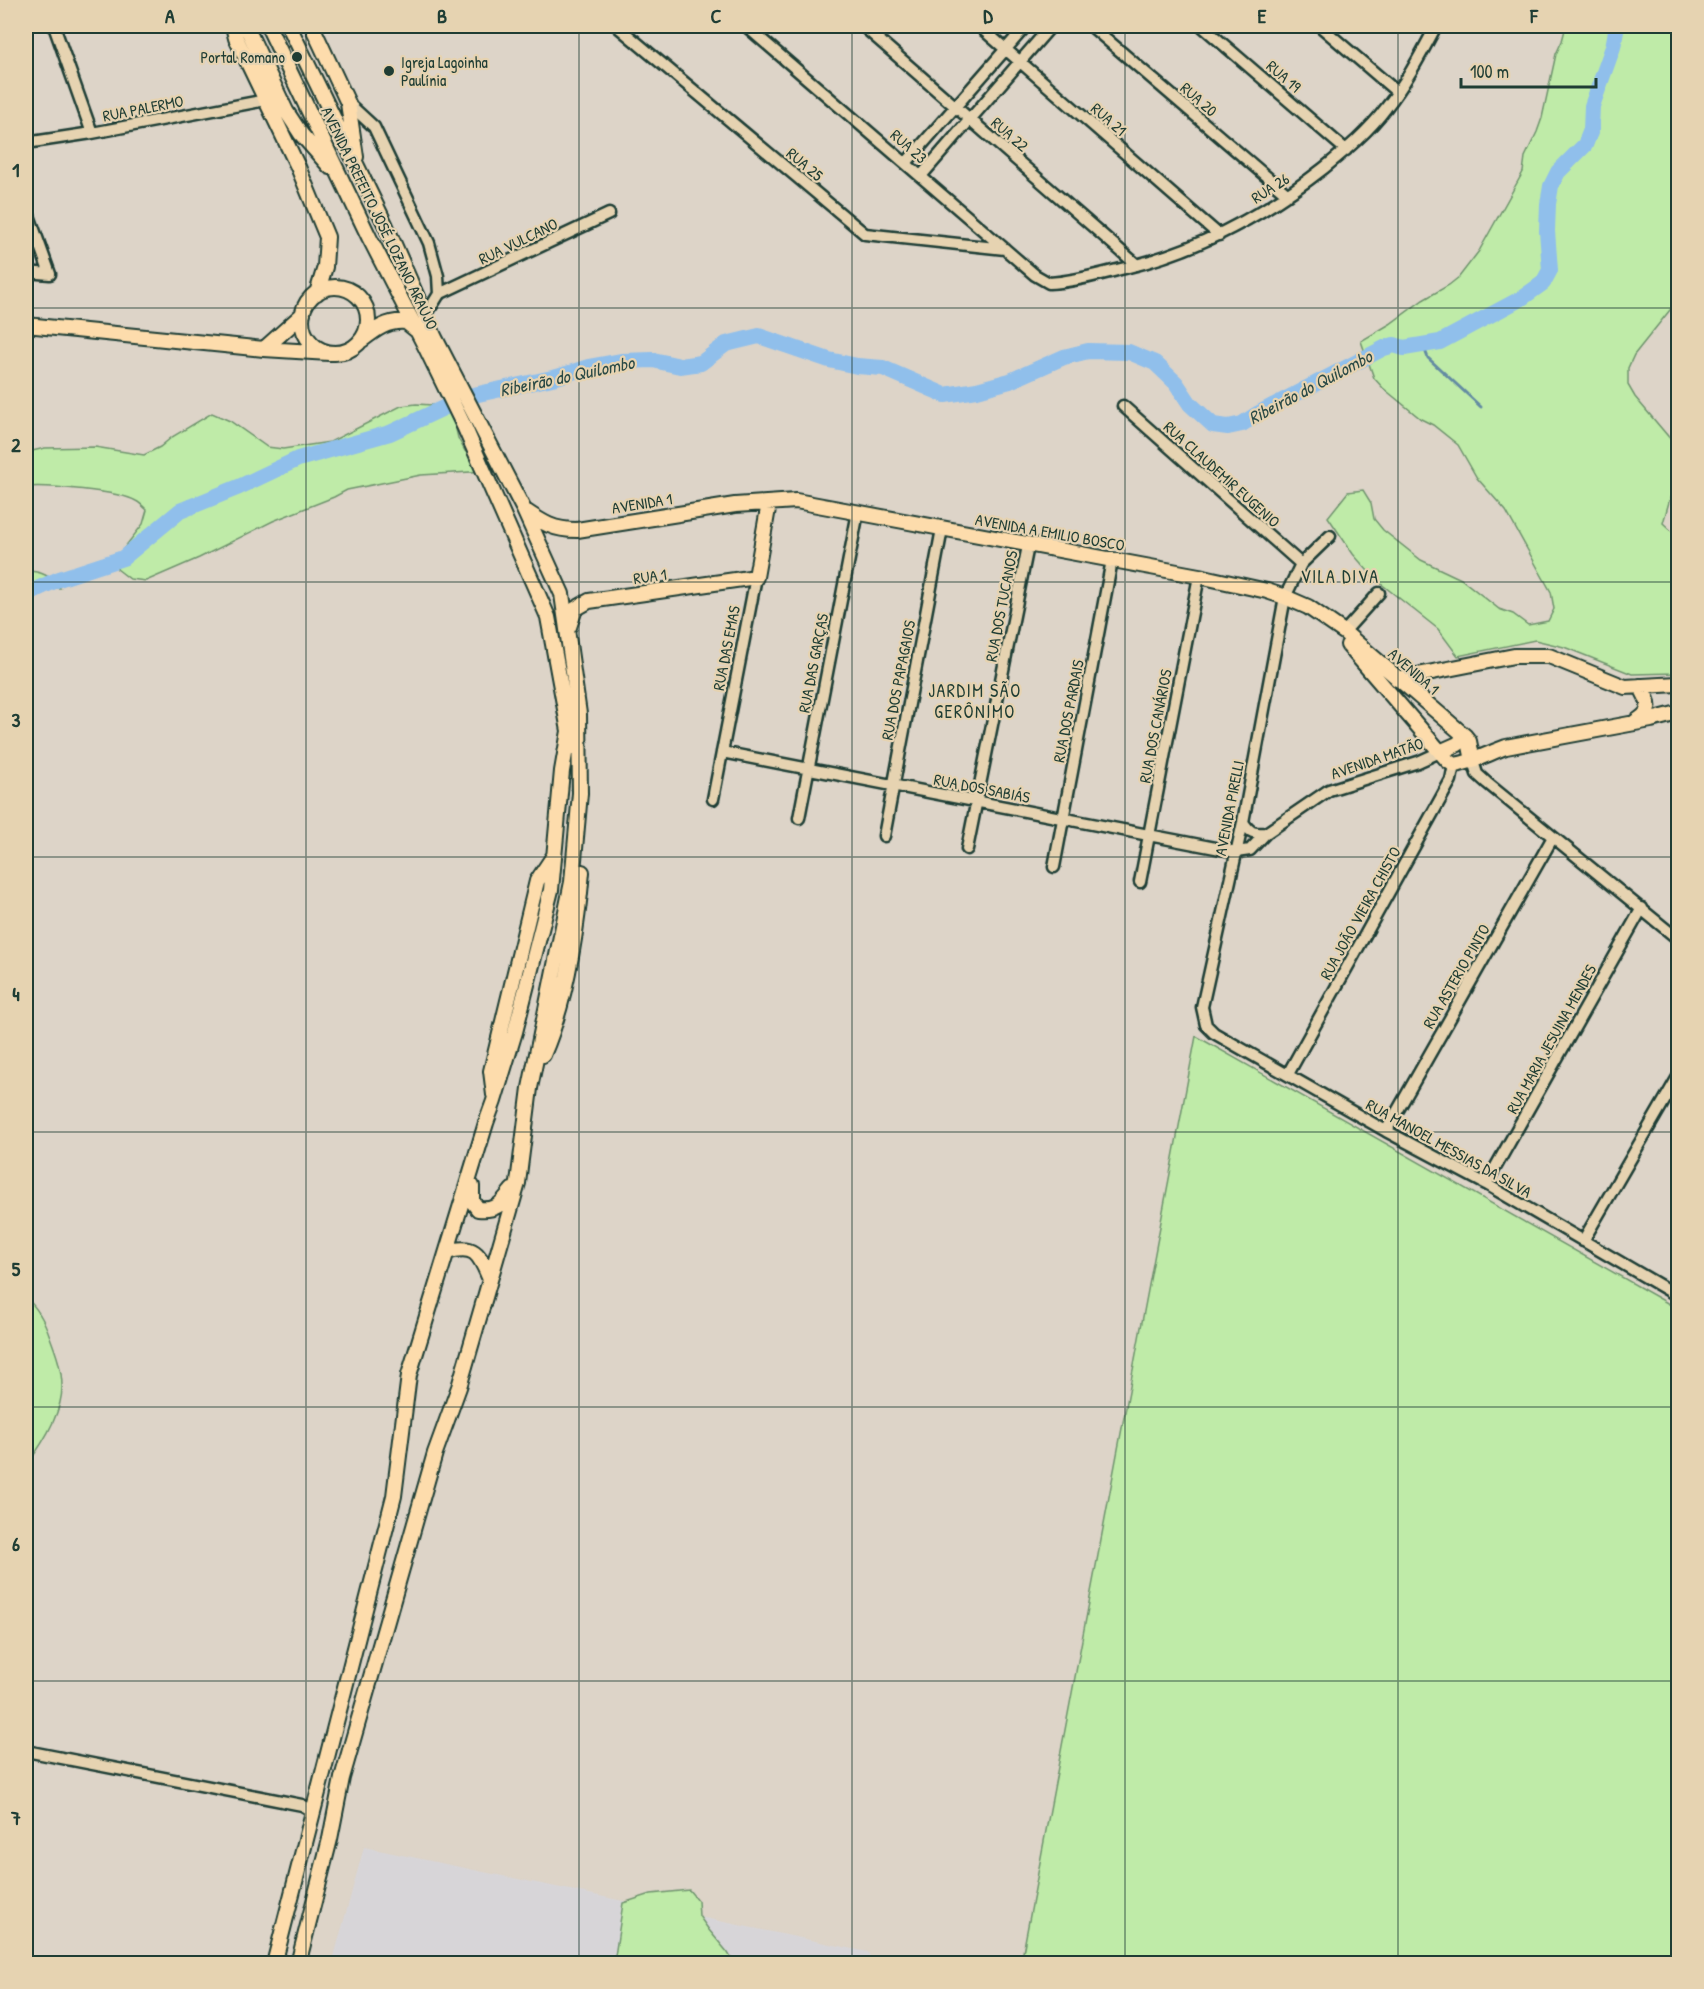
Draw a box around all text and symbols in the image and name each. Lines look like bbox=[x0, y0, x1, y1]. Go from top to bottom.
text: A bbox=[165, 2, 175, 29]
text: B bbox=[437, 2, 447, 29]
text: C bbox=[711, 2, 722, 29]
text: D bbox=[983, 2, 993, 29]
text: E bbox=[1258, 2, 1267, 29]
text: F bbox=[1529, 2, 1539, 29]
place label: Portal Romano bbox=[200, 46, 286, 68]
marker: Portal Romano bbox=[290, 50, 304, 64]
place label: Igreja Lagoinha Paulínia bbox=[401, 51, 488, 91]
scale bar bbox=[1461, 51, 1596, 89]
street label: RUA 19 bbox=[1262, 55, 1306, 97]
text: 100 m bbox=[1470, 59, 1509, 84]
marker: Igreja Lagoinha Paulínia bbox=[382, 64, 396, 78]
street label: RUA 20 bbox=[1176, 77, 1222, 121]
street label: RUA PALERMO bbox=[101, 89, 185, 127]
street label: RUA 21 bbox=[1086, 97, 1132, 141]
street label: AVENIDA PREFEITO JOSÉ LOZANO ARAÚJO bbox=[316, 103, 444, 333]
street label: RUA 22 bbox=[987, 112, 1034, 157]
street label: RUA 23 bbox=[886, 124, 932, 168]
street label: RUA 25 bbox=[782, 142, 828, 186]
text: 1 bbox=[12, 156, 20, 183]
street label: RUA 26 bbox=[1247, 167, 1293, 209]
street label: RUA VULCANO bbox=[475, 212, 561, 270]
water label: Ribeirão do Quilombo bbox=[1244, 343, 1378, 430]
water label: Ribeirão do Quilombo bbox=[498, 349, 638, 402]
street label: RUA CLAUDEMIR EUGENIO bbox=[1159, 416, 1285, 532]
text: 2 bbox=[11, 431, 21, 458]
street label: AVENIDA 1 bbox=[610, 487, 674, 519]
street label: AVENIDA A EMILIO BOSCO bbox=[974, 508, 1127, 556]
street label: RUA DOS TUCANOS bbox=[979, 548, 1023, 663]
street label: RUA 1 bbox=[632, 563, 668, 589]
district label: VILA DIVA bbox=[1300, 564, 1380, 589]
street label: RUA DAS EMAS bbox=[707, 603, 745, 692]
street label: RUA DAS GARÇAS bbox=[793, 611, 834, 715]
street label: RUA DOS PAPAGAIOS bbox=[876, 618, 921, 742]
street label: AVENIDA 1 bbox=[1384, 643, 1444, 699]
street label: RUA DOS PARDAIS bbox=[1047, 657, 1089, 764]
street label: RUA DOS CANÁRIOS bbox=[1133, 667, 1177, 785]
district label: JARDIM SÃO GERÔNIMO bbox=[928, 678, 1022, 724]
text: 3 bbox=[12, 706, 21, 733]
street label: AVENIDA MATÃO bbox=[1328, 732, 1426, 784]
street label: AVENIDA PIRELLI bbox=[1209, 758, 1249, 858]
street label: RUA DOS SABIÁS bbox=[932, 768, 1032, 808]
street label: RUA JOÃO VIEIRA CHISTO bbox=[1314, 842, 1406, 983]
street label: RUA ASTERIO PINTO bbox=[1417, 920, 1495, 1032]
street label: RUA MARIA JESUINA MENDES bbox=[1501, 960, 1602, 1118]
text: 4 bbox=[12, 980, 20, 1007]
street label: RUA MANOEL MESSIAS DA SILVA bbox=[1362, 1093, 1536, 1203]
text: 5 bbox=[12, 1255, 21, 1282]
text: 6 bbox=[12, 1530, 20, 1557]
text: 7 bbox=[10, 1804, 21, 1831]

